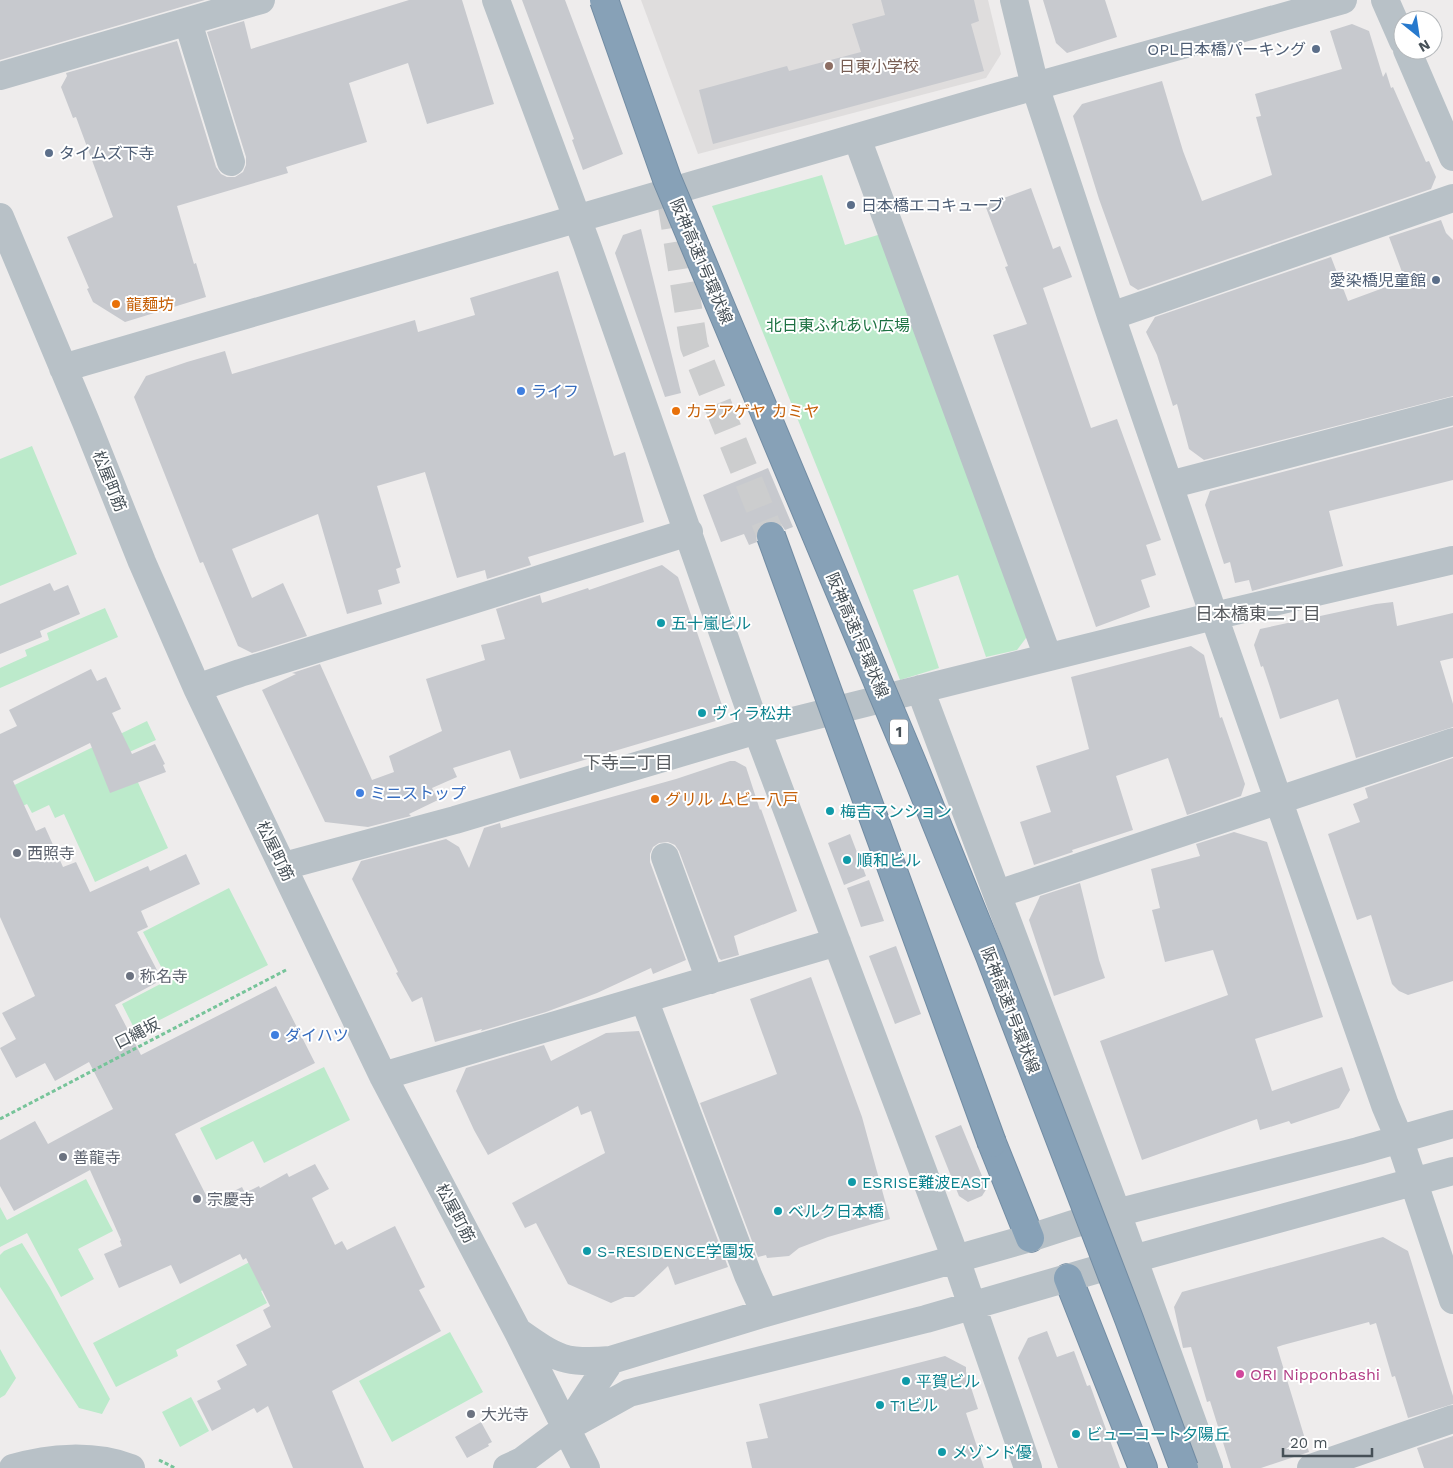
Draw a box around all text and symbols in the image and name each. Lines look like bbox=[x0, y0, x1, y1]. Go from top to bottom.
north arrow bbox=[1393, 10, 1443, 60]
text: N bbox=[1416, 37, 1433, 56]
place label: OPL日本橋パーキング bbox=[1147, 40, 1306, 59]
marker: OPL日本橋パーキング bbox=[1310, 43, 1322, 55]
place label: 日東小学校 bbox=[839, 57, 919, 76]
marker: 日東小学校 bbox=[823, 60, 835, 72]
place label: タイムズ下寺 bbox=[59, 144, 155, 163]
marker: タイムズ下寺 bbox=[43, 147, 55, 159]
street label: 阪神高速1号環状線 bbox=[667, 196, 737, 327]
place label: 日本橋エコキューブ bbox=[861, 196, 1004, 215]
marker: 日本橋エコキューブ bbox=[845, 199, 857, 211]
place label: 愛染橋児童館 bbox=[1330, 271, 1426, 290]
marker: 愛染橋児童館 bbox=[1430, 274, 1442, 286]
place label: 龍麺坊 bbox=[126, 295, 174, 314]
marker: 龍麺坊 bbox=[110, 298, 122, 310]
park label: 北日東ふれあい広場 bbox=[766, 316, 910, 335]
place label: ライフ bbox=[531, 382, 579, 401]
marker: ライフ bbox=[515, 385, 527, 397]
place label: カラアゲヤ カミヤ bbox=[686, 402, 819, 421]
marker: カラアゲヤ カミヤ bbox=[670, 405, 682, 417]
street label: 松屋町筋 bbox=[89, 448, 130, 514]
street label: 阪神高速1号環状線 bbox=[823, 570, 893, 701]
district label: 日本橋東二丁目 bbox=[1195, 603, 1321, 624]
place label: 五十嵐ビル bbox=[671, 614, 751, 633]
marker: 五十嵐ビル bbox=[655, 617, 667, 629]
place label: ヴィラ松井 bbox=[712, 704, 792, 723]
marker: ヴィラ松井 bbox=[696, 707, 708, 719]
road number: 1 bbox=[890, 720, 908, 744]
district label: 下寺二丁目 bbox=[583, 752, 673, 773]
place label: ミニストップ bbox=[370, 784, 466, 803]
marker: ミニストップ bbox=[354, 787, 366, 799]
place label: グリル ムビー八戸 bbox=[665, 790, 798, 809]
marker: グリル ムビー八戸 bbox=[649, 793, 661, 805]
place label: 梅吉マンション bbox=[840, 802, 952, 821]
marker: 梅吉マンション bbox=[824, 805, 836, 817]
street label: 松屋町筋 bbox=[253, 818, 298, 884]
place label: 西照寺 bbox=[27, 844, 75, 863]
marker: 西照寺 bbox=[11, 847, 23, 859]
place label: 順和ビル bbox=[857, 851, 921, 870]
marker: 順和ビル bbox=[841, 854, 853, 866]
street label: 阪神高速1号環状線 bbox=[978, 944, 1043, 1076]
place label: 称名寺 bbox=[140, 967, 188, 986]
marker: 称名寺 bbox=[124, 970, 136, 982]
street label: 口縄坂 bbox=[112, 1014, 163, 1053]
place label: ダイハツ bbox=[285, 1026, 349, 1045]
marker: ダイハツ bbox=[269, 1029, 281, 1041]
place label: 善龍寺 bbox=[73, 1148, 121, 1167]
marker: 善龍寺 bbox=[57, 1151, 69, 1163]
place label: ESRISE難波EAST bbox=[862, 1173, 991, 1192]
marker: ESRISE難波EAST bbox=[846, 1176, 858, 1188]
street label: 松屋町筋 bbox=[432, 1181, 479, 1246]
place label: 宗慶寺 bbox=[207, 1190, 255, 1209]
marker: 宗慶寺 bbox=[191, 1193, 203, 1205]
place label: ベルク日本橋 bbox=[788, 1202, 884, 1221]
marker: ベルク日本橋 bbox=[772, 1205, 784, 1217]
place label: S-RESIDENCE学園坂 bbox=[597, 1242, 754, 1261]
marker: S-RESIDENCE学園坂 bbox=[581, 1245, 593, 1257]
place label: ORI Nipponbashi bbox=[1250, 1365, 1380, 1384]
marker: ORI Nipponbashi bbox=[1234, 1368, 1246, 1380]
place label: 平賀ビル bbox=[916, 1372, 980, 1391]
marker: 平賀ビル bbox=[900, 1375, 912, 1387]
place label: T1ビル bbox=[890, 1396, 938, 1415]
marker: T1ビル bbox=[874, 1399, 886, 1411]
place label: 大光寺 bbox=[481, 1405, 529, 1424]
marker: 大光寺 bbox=[465, 1408, 477, 1420]
place label: ビューコート夕陽丘 bbox=[1086, 1425, 1230, 1444]
scale bar bbox=[1283, 1426, 1372, 1458]
marker: ビューコート夕陽丘 bbox=[1070, 1428, 1082, 1440]
text: 20 m bbox=[1290, 1434, 1328, 1452]
place label: メゾンド優 bbox=[952, 1443, 1032, 1462]
marker: メゾンド優 bbox=[936, 1446, 948, 1458]

